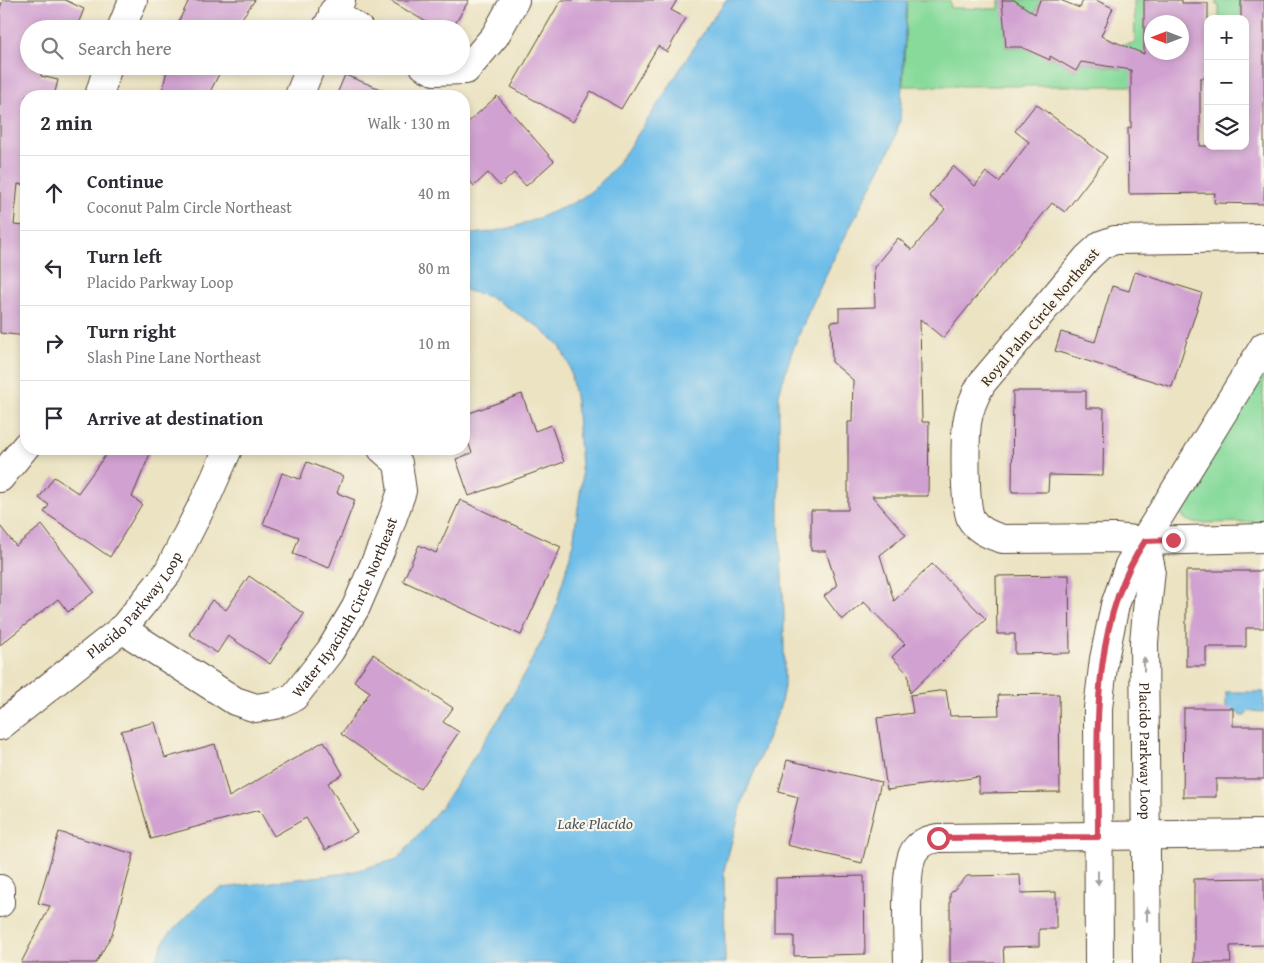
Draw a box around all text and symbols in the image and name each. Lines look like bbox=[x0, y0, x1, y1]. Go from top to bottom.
north arrow bbox=[1144, 15, 1189, 60]
map controls bbox=[1204, 15, 1249, 150]
button: + bbox=[1204, 15, 1249, 60]
search box bbox=[20, 20, 470, 75]
icon: search bbox=[38, 34, 66, 62]
text: Search here bbox=[78, 34, 172, 62]
button: − bbox=[1204, 60, 1249, 105]
button: layers bbox=[1204, 105, 1249, 150]
text: 2 min bbox=[40, 107, 92, 138]
text: Walk · 130 m bbox=[367, 111, 450, 135]
text: Continue bbox=[87, 167, 164, 195]
icon: ahead bbox=[40, 179, 68, 207]
text: 40 m bbox=[418, 181, 450, 205]
text: Coconut Palm Circle Northeast bbox=[87, 195, 292, 219]
text: Turn left bbox=[87, 242, 162, 270]
street label: Royal Palm Circle Northeast bbox=[975, 242, 1104, 390]
icon: left bbox=[40, 254, 68, 282]
text: 80 m bbox=[418, 256, 450, 280]
text: Placido Parkway Loop bbox=[87, 270, 233, 294]
text: Turn right bbox=[87, 317, 176, 345]
icon: right bbox=[40, 329, 68, 357]
text: 10 m bbox=[418, 331, 450, 355]
text: Slash Pine Lane Northeast bbox=[87, 345, 261, 369]
icon: arrive bbox=[40, 404, 68, 432]
text: Arrive at destination bbox=[87, 404, 263, 432]
street label: Water Hyacinth Circle Northeast bbox=[287, 513, 402, 702]
route end bbox=[1162, 529, 1185, 552]
street label: Placido Parkway Loop bbox=[82, 548, 187, 663]
one-way arrow bbox=[1140, 656, 1148, 672]
street label: Placido Parkway Loop bbox=[1134, 682, 1157, 820]
water label: Lake Placido bbox=[556, 811, 633, 835]
route start bbox=[927, 827, 950, 850]
one-way arrow bbox=[1094, 871, 1102, 887]
one-way arrow bbox=[1143, 906, 1151, 922]

